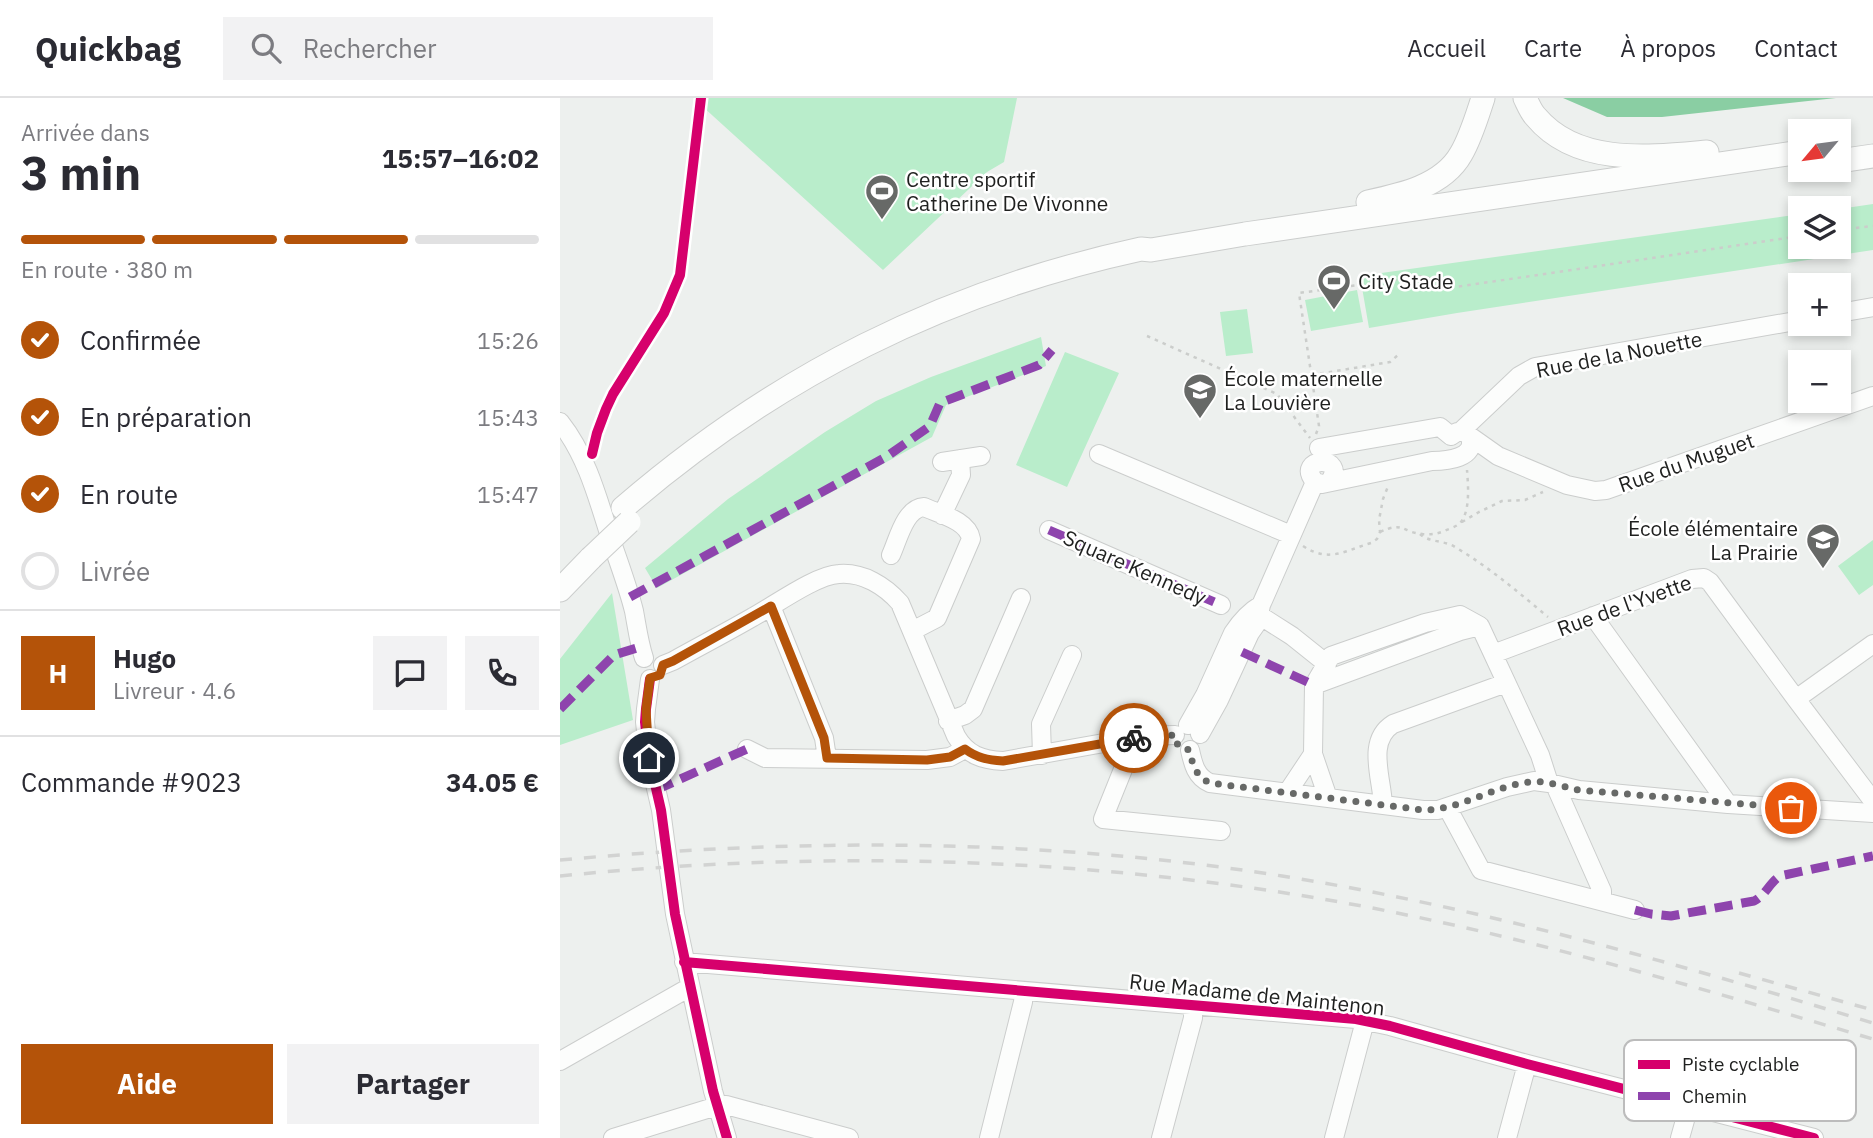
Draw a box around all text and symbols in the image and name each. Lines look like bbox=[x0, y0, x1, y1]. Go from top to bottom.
search box bbox=[223, 17, 713, 80]
text: Quickbag bbox=[35, 27, 181, 70]
icon: search bbox=[247, 29, 285, 67]
text: Rechercher bbox=[303, 31, 437, 65]
text: Accueil bbox=[1407, 32, 1486, 64]
text: Carte bbox=[1524, 32, 1582, 64]
text: À propos bbox=[1620, 32, 1716, 64]
text: Contact bbox=[1754, 32, 1838, 64]
text: Arrivée dans bbox=[21, 117, 150, 147]
north arrow bbox=[1788, 119, 1852, 182]
map controls bbox=[1788, 119, 1851, 413]
text: 15:57–16:02 bbox=[382, 141, 539, 175]
text: 3 min bbox=[21, 143, 141, 203]
place label: Centre sportif Catherine De Vivonne bbox=[906, 165, 1108, 217]
sports icon: Centre sportif Catherine De Vivonne bbox=[863, 172, 901, 221]
button: layers bbox=[1788, 196, 1851, 259]
text: En route · 380 m bbox=[21, 254, 193, 284]
sports icon: City Stade bbox=[1315, 262, 1353, 311]
place label: City Stade bbox=[1358, 267, 1454, 295]
button: + bbox=[1788, 273, 1851, 336]
icon: check bbox=[21, 321, 59, 359]
text: Confirmée bbox=[80, 323, 201, 357]
street label: Rue de la Nouette bbox=[1534, 324, 1704, 384]
text: 15:26 bbox=[477, 325, 539, 355]
button: − bbox=[1788, 350, 1851, 413]
place label: École maternelle La Louvière bbox=[1224, 364, 1383, 416]
school or university icon: École maternelle La Louvière bbox=[1181, 371, 1219, 420]
icon: check bbox=[21, 398, 59, 436]
text: En préparation bbox=[80, 400, 252, 434]
text: 15:43 bbox=[477, 402, 539, 432]
street label: Rue du Muguet bbox=[1614, 426, 1758, 498]
icon: check bbox=[21, 475, 59, 513]
text: En route bbox=[80, 477, 178, 511]
text: 15:47 bbox=[477, 479, 539, 509]
place label: École élémentaire La Prairie bbox=[1628, 514, 1798, 566]
school or university icon: École élémentaire La Prairie bbox=[1804, 521, 1842, 570]
street label: Square Kennedy bbox=[1059, 523, 1211, 611]
text: Livrée bbox=[80, 554, 150, 588]
street label: Rue de l'Yvette bbox=[1553, 568, 1695, 642]
button: chat bbox=[373, 636, 447, 710]
button: phone bbox=[465, 636, 539, 710]
text: Hugo bbox=[113, 641, 176, 675]
text: H bbox=[49, 656, 67, 690]
text: Livreur · 4.6 bbox=[113, 675, 236, 705]
courier bbox=[1099, 703, 1169, 773]
icon: bike bbox=[1115, 719, 1153, 757]
pin bbox=[619, 728, 679, 788]
icon: home bbox=[630, 739, 668, 777]
text: Commande #9023 bbox=[21, 765, 242, 799]
text: 34.05 € bbox=[446, 765, 539, 799]
pin bbox=[1761, 778, 1821, 838]
icon: bag bbox=[1772, 789, 1810, 827]
street label: Rue Madame de Maintenon bbox=[1128, 967, 1386, 1021]
legend bbox=[1624, 1040, 1856, 1121]
button: Aide bbox=[21, 1044, 273, 1124]
button: Partager bbox=[287, 1044, 539, 1124]
text: Piste cyclable bbox=[1682, 1052, 1799, 1076]
text: Chemin bbox=[1682, 1084, 1747, 1108]

